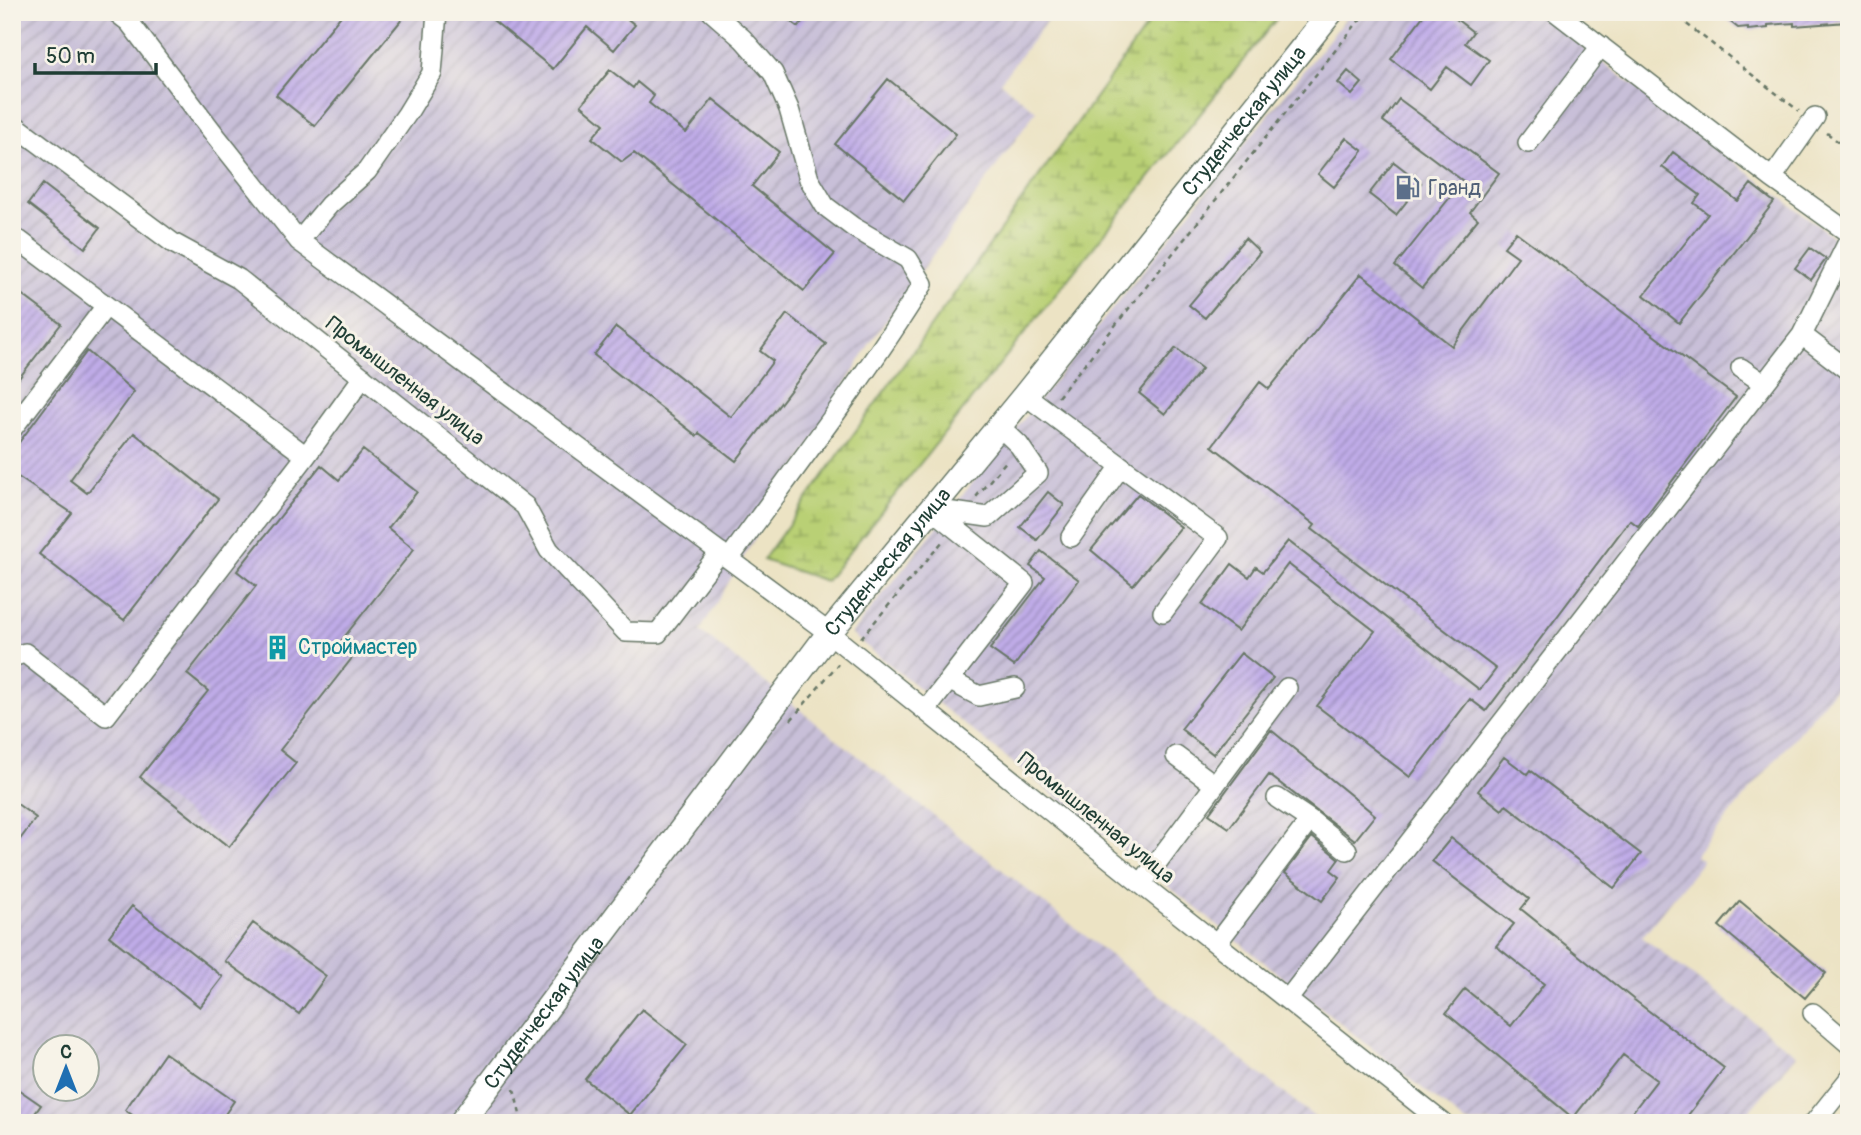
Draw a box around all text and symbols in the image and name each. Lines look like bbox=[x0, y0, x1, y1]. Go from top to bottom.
scale bar bbox=[35, 32, 156, 76]
street label: Студенческая улица bbox=[1176, 40, 1312, 202]
text: 50 m bbox=[46, 43, 95, 70]
fuel station icon: Гранд bbox=[1394, 174, 1422, 202]
place label: Гранд bbox=[1428, 175, 1481, 202]
street label: Промышленная улица bbox=[320, 310, 490, 452]
street label: Студенческая улица bbox=[818, 482, 957, 642]
building icon: Строймастер bbox=[264, 633, 292, 661]
place label: Строймастер bbox=[298, 634, 417, 661]
street label: Промышленная улица bbox=[1012, 746, 1180, 890]
street label: Студенческая улица bbox=[478, 931, 610, 1095]
north arrow bbox=[32, 1034, 102, 1104]
text: С bbox=[60, 1040, 72, 1064]

